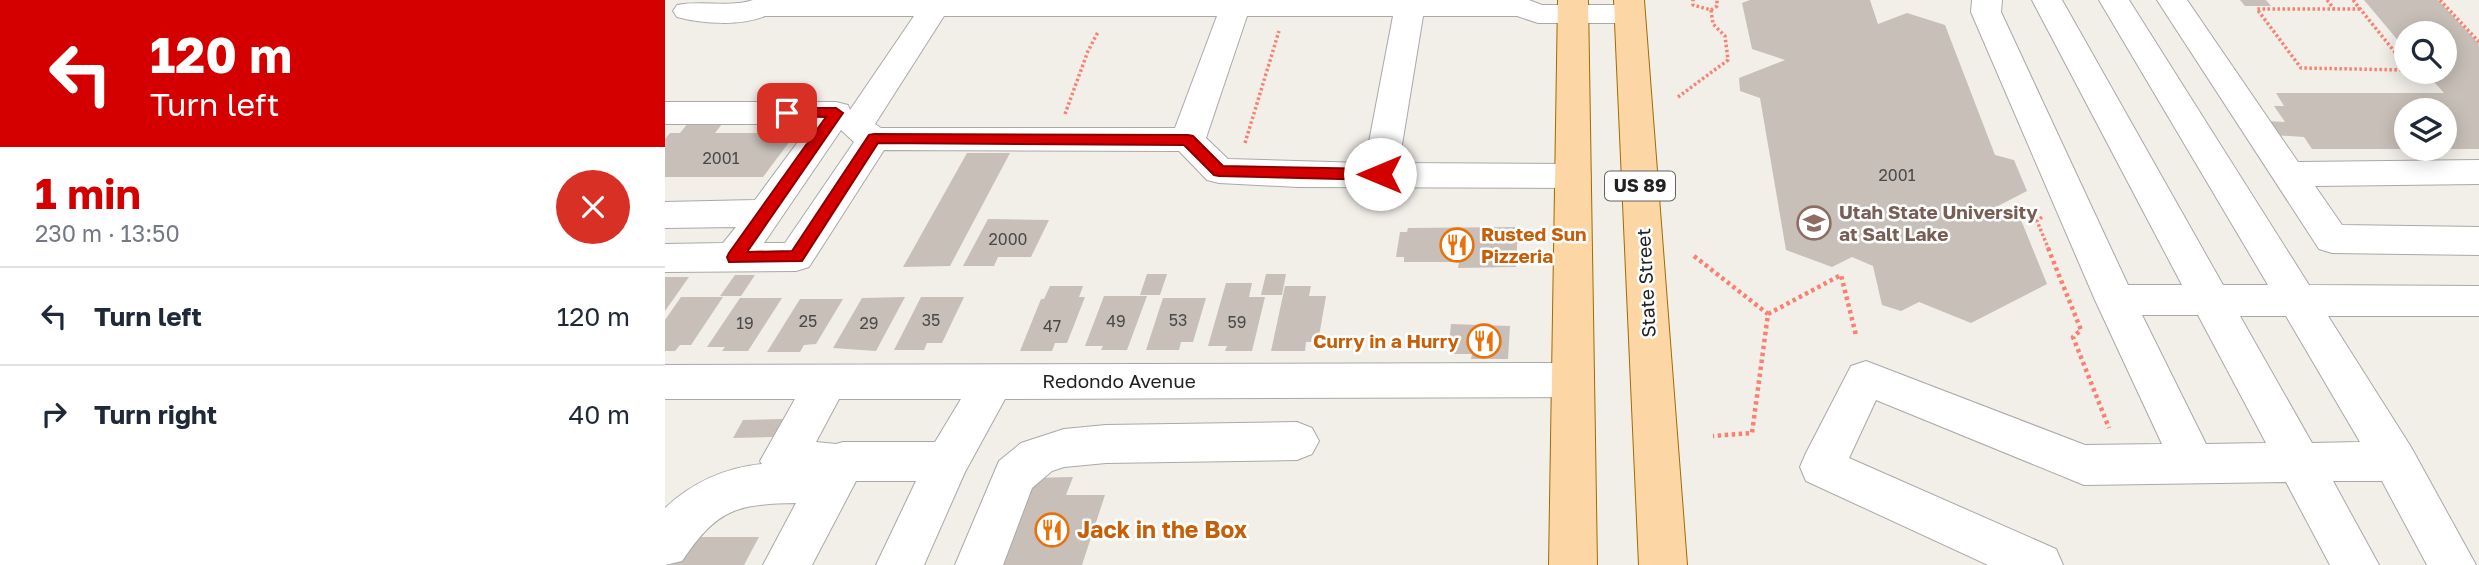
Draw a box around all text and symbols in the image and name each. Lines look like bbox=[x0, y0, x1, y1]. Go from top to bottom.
map controls bbox=[2394, 21, 2457, 161]
button: search bbox=[2394, 21, 2457, 84]
text: 120 m bbox=[150, 25, 292, 84]
icon: left bbox=[35, 28, 126, 119]
pin bbox=[757, 83, 817, 143]
text: Turn left bbox=[150, 85, 279, 123]
icon: arrive bbox=[768, 94, 806, 132]
button: layers bbox=[2394, 98, 2457, 161]
position arrow bbox=[1343, 137, 1417, 211]
house number: 2001 bbox=[703, 148, 740, 168]
house number: 2001 bbox=[1879, 165, 1916, 185]
text: 1 min bbox=[35, 168, 141, 218]
button: close bbox=[556, 170, 630, 244]
road number: US 89 bbox=[1605, 172, 1675, 201]
place label: Utah State University at Salt Lake bbox=[1839, 200, 2038, 245]
school or university icon: Utah State University at Salt Lake bbox=[1795, 204, 1833, 242]
text: 230 m · 13:50 bbox=[35, 219, 180, 247]
place label: Rusted Sun Pizzeria bbox=[1481, 222, 1587, 267]
restaurant icon: Rusted Sun Pizzeria bbox=[1438, 226, 1476, 264]
street label: State Street bbox=[1631, 228, 1660, 338]
house number: 2000 bbox=[988, 229, 1028, 249]
icon: left bbox=[35, 297, 73, 335]
text: Turn left bbox=[94, 301, 202, 332]
text: 120 m bbox=[557, 301, 630, 332]
house number: 35 bbox=[922, 310, 940, 330]
house number: 53 bbox=[1169, 310, 1187, 330]
house number: 25 bbox=[799, 311, 817, 331]
house number: 49 bbox=[1106, 311, 1126, 331]
house number: 59 bbox=[1228, 312, 1246, 332]
house number: 19 bbox=[736, 313, 754, 333]
house number: 29 bbox=[860, 313, 878, 333]
house number: 47 bbox=[1043, 316, 1061, 336]
restaurant icon: Curry in a Hurry bbox=[1465, 322, 1503, 360]
place label: Curry in a Hurry bbox=[1313, 329, 1460, 352]
street label: Redondo Avenue bbox=[1042, 369, 1196, 392]
icon: right bbox=[35, 395, 73, 433]
text: Turn right bbox=[94, 399, 217, 430]
text: 40 m bbox=[569, 399, 630, 430]
restaurant icon: Jack in the Box bbox=[1033, 511, 1071, 549]
place label: Jack in the Box bbox=[1077, 515, 1248, 543]

